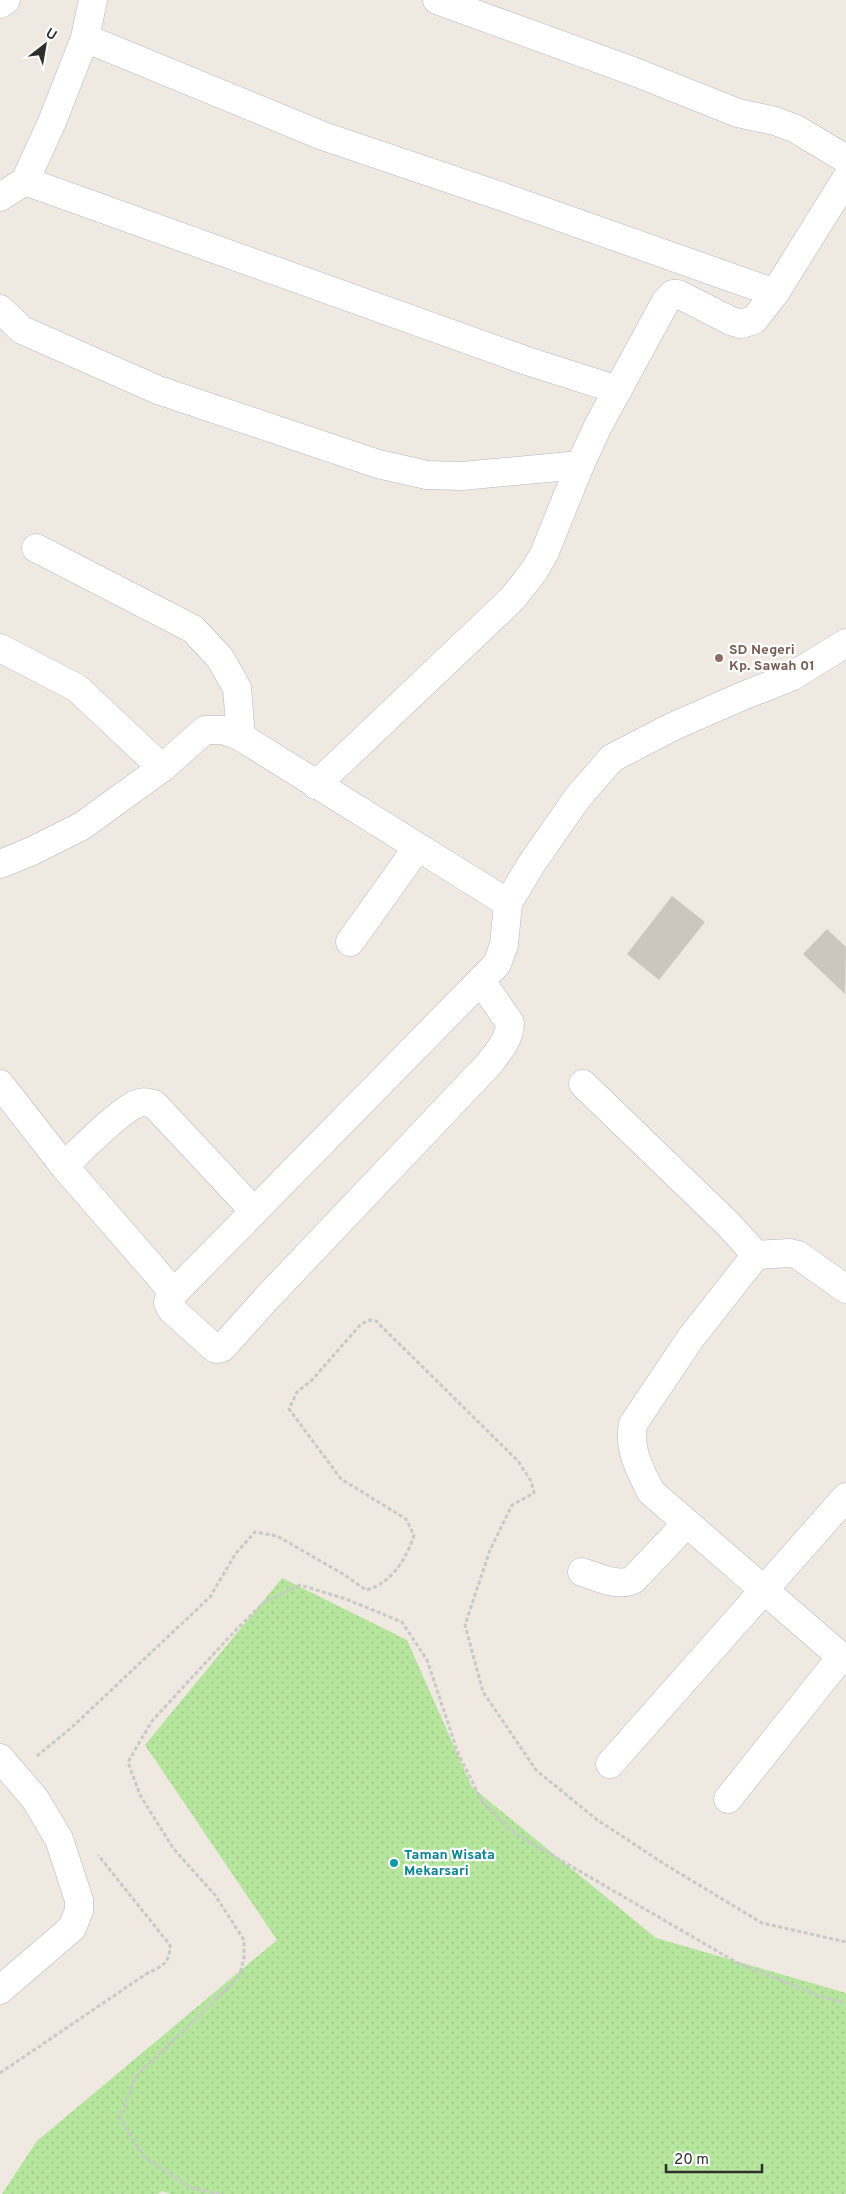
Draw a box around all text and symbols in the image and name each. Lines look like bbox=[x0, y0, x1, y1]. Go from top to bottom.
north arrow bbox=[20, 20, 70, 70]
text: U bbox=[42, 25, 60, 45]
place label: SD Negeri Kp. Sawah 01 bbox=[729, 642, 815, 675]
marker: SD Negeri Kp. Sawah 01 bbox=[713, 652, 725, 664]
place label: Taman Wisata Mekarsari bbox=[404, 1847, 495, 1880]
marker: Taman Wisata Mekarsari bbox=[388, 1857, 400, 1869]
scale bar bbox=[666, 2142, 762, 2174]
text: 20 m bbox=[674, 2151, 709, 2170]

